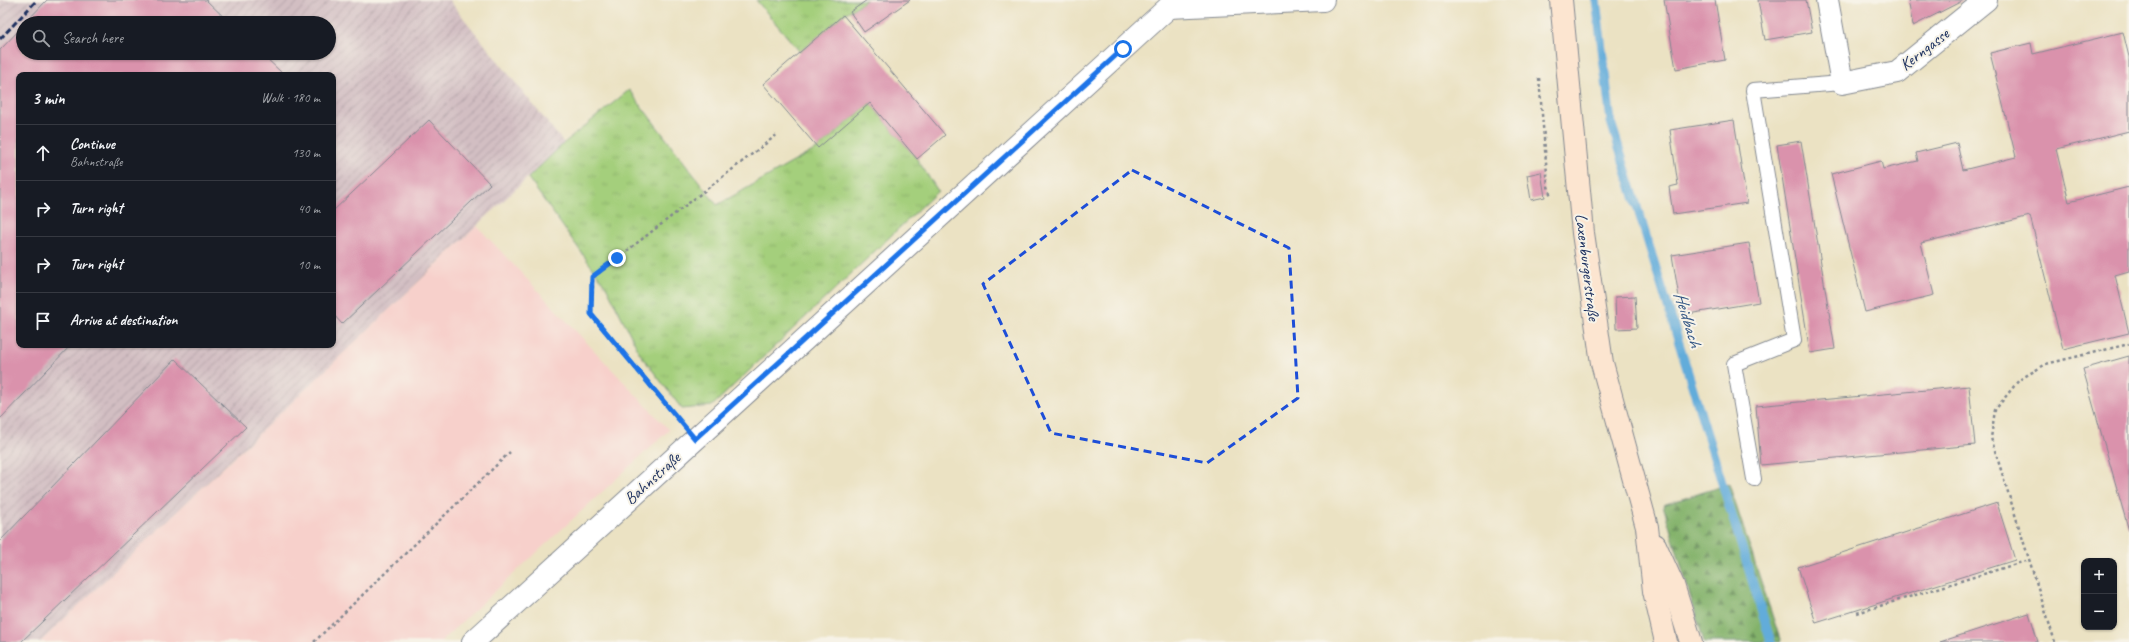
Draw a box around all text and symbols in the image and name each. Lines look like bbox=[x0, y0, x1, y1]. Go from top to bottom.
search box bbox=[16, 16, 336, 60]
street label: Kerngasse bbox=[1895, 23, 1954, 75]
icon: search bbox=[30, 27, 52, 49]
text: Search here bbox=[62, 29, 123, 48]
route start bbox=[1114, 40, 1132, 58]
text: 3 min bbox=[32, 88, 65, 109]
text: Walk · 180 m bbox=[261, 90, 320, 106]
text: Continue bbox=[70, 135, 115, 154]
icon: ahead bbox=[32, 142, 54, 164]
text: 130 m bbox=[292, 145, 320, 161]
text: Bahnstraße bbox=[70, 154, 122, 170]
icon: right bbox=[32, 198, 54, 220]
text: Turn right bbox=[70, 199, 123, 218]
text: 40 m bbox=[298, 201, 320, 217]
street label: Laxenburgerstraße bbox=[1571, 212, 1605, 323]
route end bbox=[608, 249, 626, 267]
icon: right bbox=[32, 254, 54, 276]
text: Turn right bbox=[70, 255, 123, 274]
text: 10 m bbox=[298, 257, 320, 273]
water label: Heidbach bbox=[1669, 289, 1707, 351]
icon: arrive bbox=[32, 310, 54, 332]
text: Arrive at destination bbox=[70, 311, 177, 330]
street label: Bahnstraße bbox=[620, 447, 686, 509]
map controls bbox=[2081, 558, 2117, 630]
button: + bbox=[2081, 558, 2117, 594]
button: − bbox=[2081, 594, 2117, 630]

